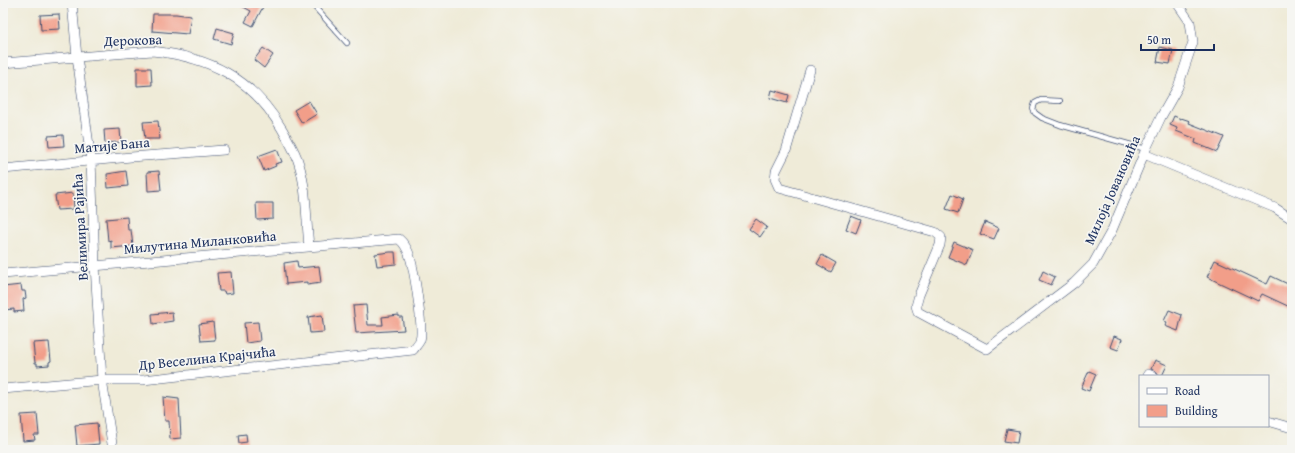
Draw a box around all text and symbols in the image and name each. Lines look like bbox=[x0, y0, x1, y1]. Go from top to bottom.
scale bar bbox=[1141, 26, 1214, 52]
street label: Дерокова bbox=[103, 29, 163, 51]
text: 50 m bbox=[1147, 31, 1171, 48]
street label: Матије Бана bbox=[73, 132, 151, 158]
street label: Милоја Јовановића bbox=[1079, 132, 1145, 248]
street label: Велимира Рајића bbox=[67, 173, 93, 281]
street label: Милутина Миланковића bbox=[123, 225, 277, 259]
street label: Др Веселина Крајчића bbox=[136, 341, 277, 375]
legend bbox=[1139, 375, 1269, 427]
text: Road bbox=[1175, 382, 1201, 399]
text: Building bbox=[1175, 402, 1218, 419]

